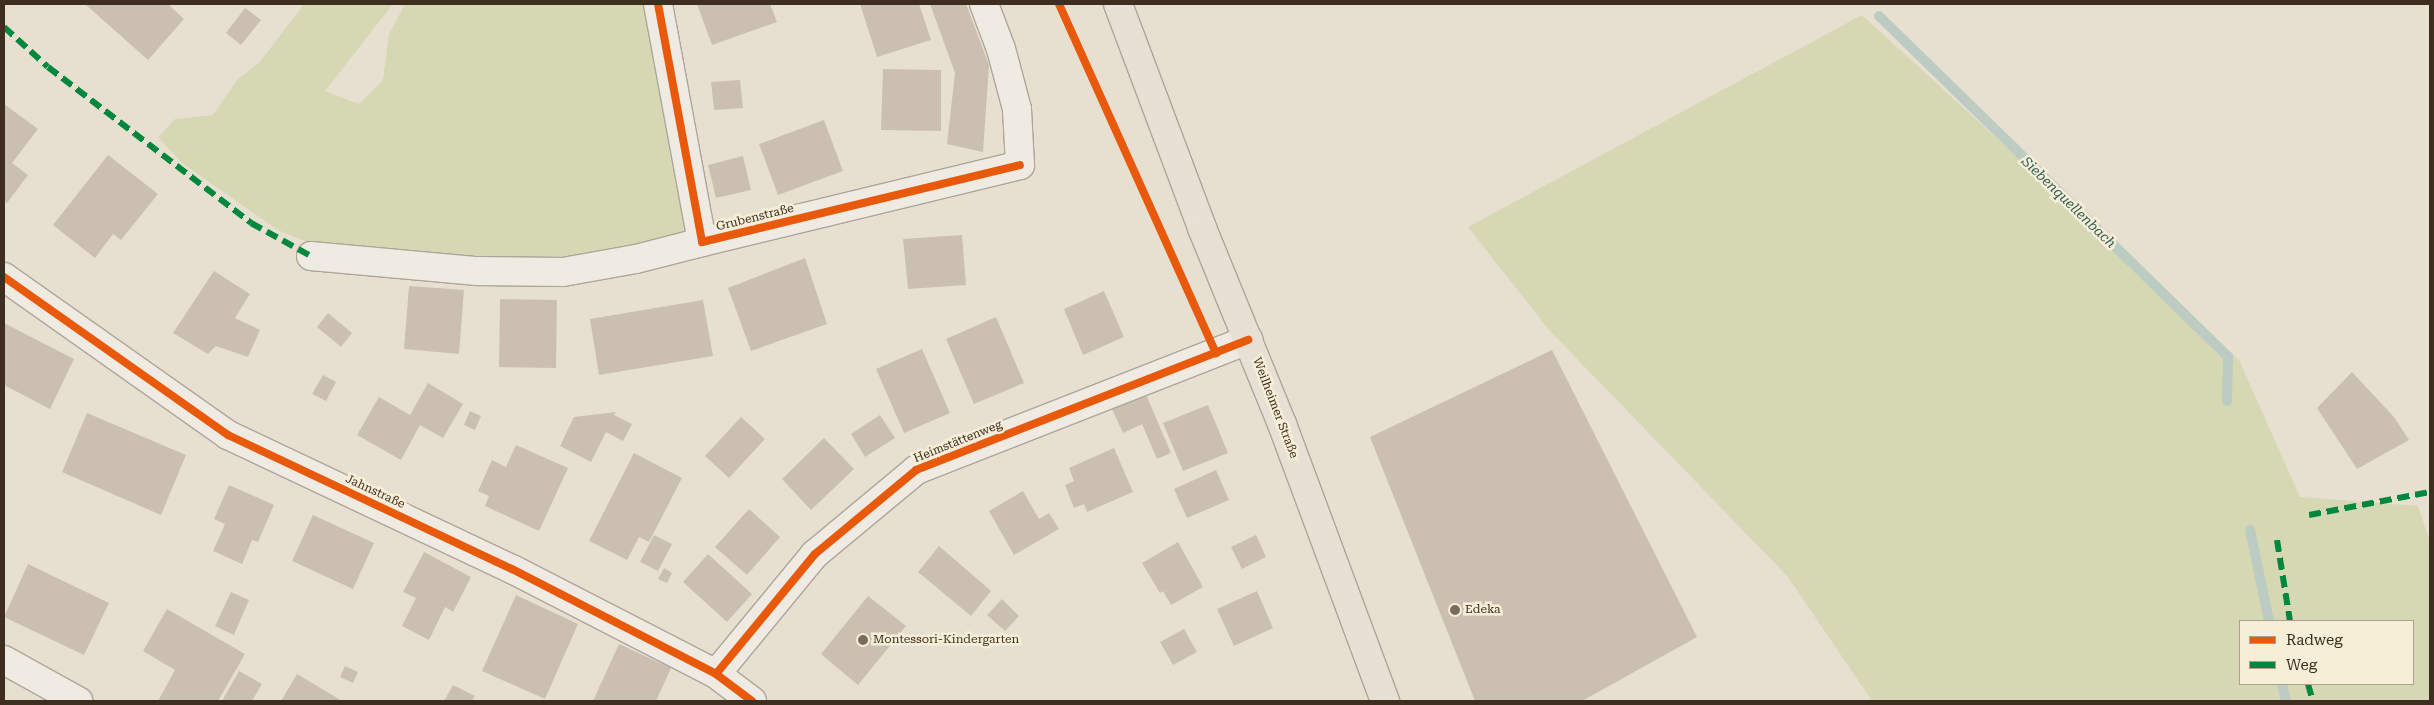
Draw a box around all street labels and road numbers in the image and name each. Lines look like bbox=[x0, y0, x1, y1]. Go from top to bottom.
street label: Grubenstraße bbox=[715, 201, 795, 235]
street label: Weilheimer Straße bbox=[1249, 356, 1301, 460]
street label: Heimstättenweg bbox=[912, 418, 1004, 466]
street label: Jahnstraße bbox=[343, 472, 407, 512]

